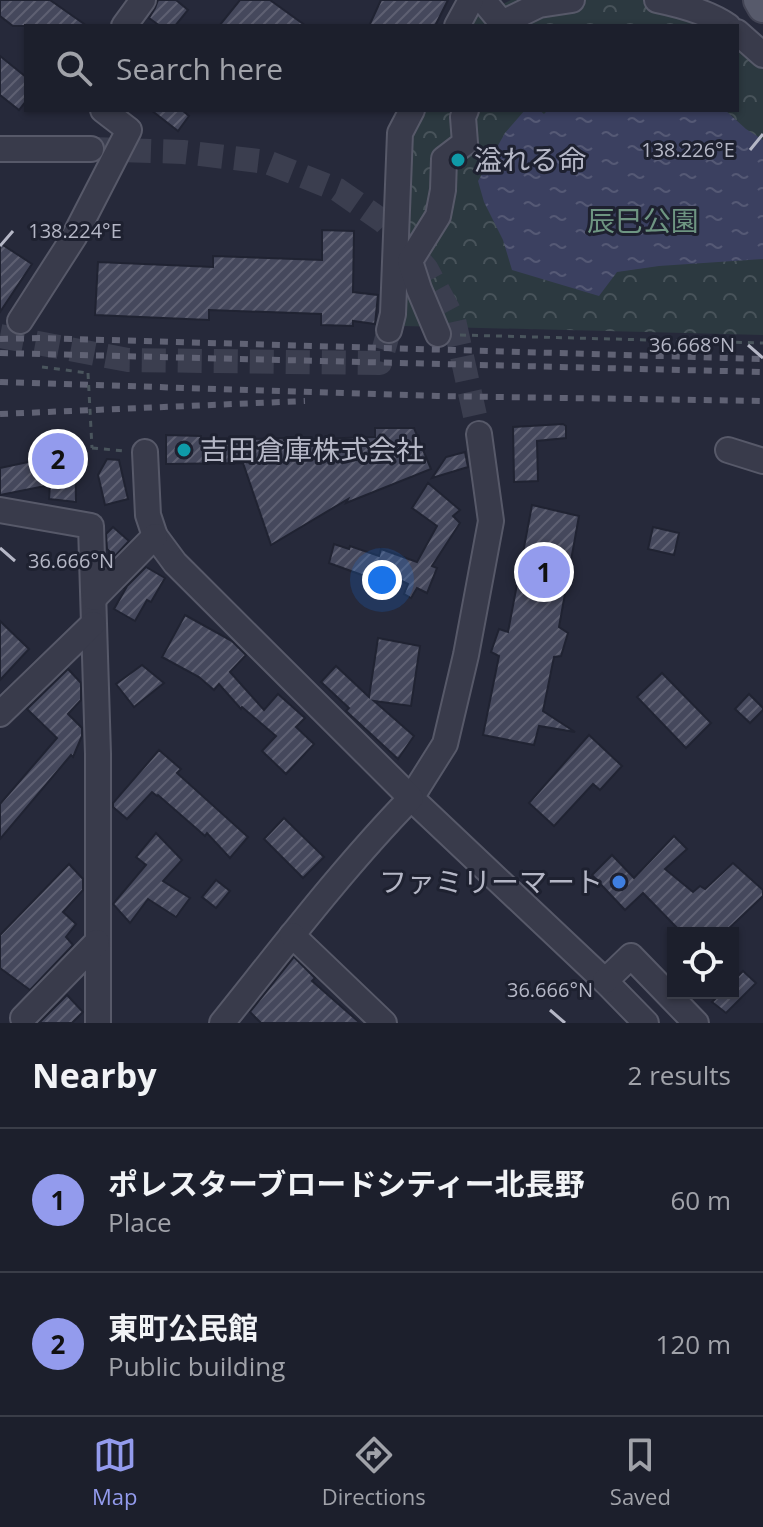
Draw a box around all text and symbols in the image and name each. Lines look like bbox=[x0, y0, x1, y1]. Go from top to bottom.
search box bbox=[24, 24, 739, 112]
icon: search bbox=[52, 46, 96, 90]
text: Search here bbox=[116, 48, 283, 89]
text: 138.226°E bbox=[641, 136, 735, 163]
place label: 溢れる命 bbox=[474, 140, 586, 178]
marker: 溢れる命 bbox=[449, 151, 467, 169]
park label: 辰巳公園 bbox=[587, 201, 699, 239]
text: 138.224°E bbox=[28, 217, 122, 244]
text: 36.668°N bbox=[649, 331, 735, 358]
pin: 2 bbox=[32, 429, 84, 489]
place label: 吉田倉庫株式会社 bbox=[200, 430, 424, 468]
marker: 吉田倉庫株式会社 bbox=[175, 441, 193, 459]
pin: 1 bbox=[518, 542, 570, 602]
text: 36.666°N bbox=[28, 547, 114, 574]
your location bbox=[362, 560, 402, 600]
place label: ファミリーマート bbox=[379, 862, 603, 900]
marker: ファミリーマート bbox=[610, 873, 628, 891]
map controls bbox=[667, 927, 739, 999]
button: locate bbox=[667, 927, 739, 999]
text: 36.666°N bbox=[507, 976, 593, 1003]
text: Nearby bbox=[32, 1052, 157, 1098]
text: 2 results bbox=[628, 1057, 731, 1093]
text: ポレスターブロードシティー北長野 bbox=[108, 1163, 584, 1204]
text: 1 bbox=[51, 1182, 65, 1218]
text: 60 m bbox=[670, 1182, 731, 1218]
text: Place bbox=[108, 1204, 172, 1240]
text: 東町公民館 bbox=[108, 1307, 258, 1348]
text: 2 bbox=[51, 1326, 65, 1362]
text: 120 m bbox=[656, 1326, 731, 1362]
text: Public building bbox=[108, 1348, 285, 1384]
tab: Map bbox=[92, 1433, 138, 1511]
tab: Directions bbox=[322, 1433, 426, 1511]
tab: Saved bbox=[610, 1433, 671, 1511]

